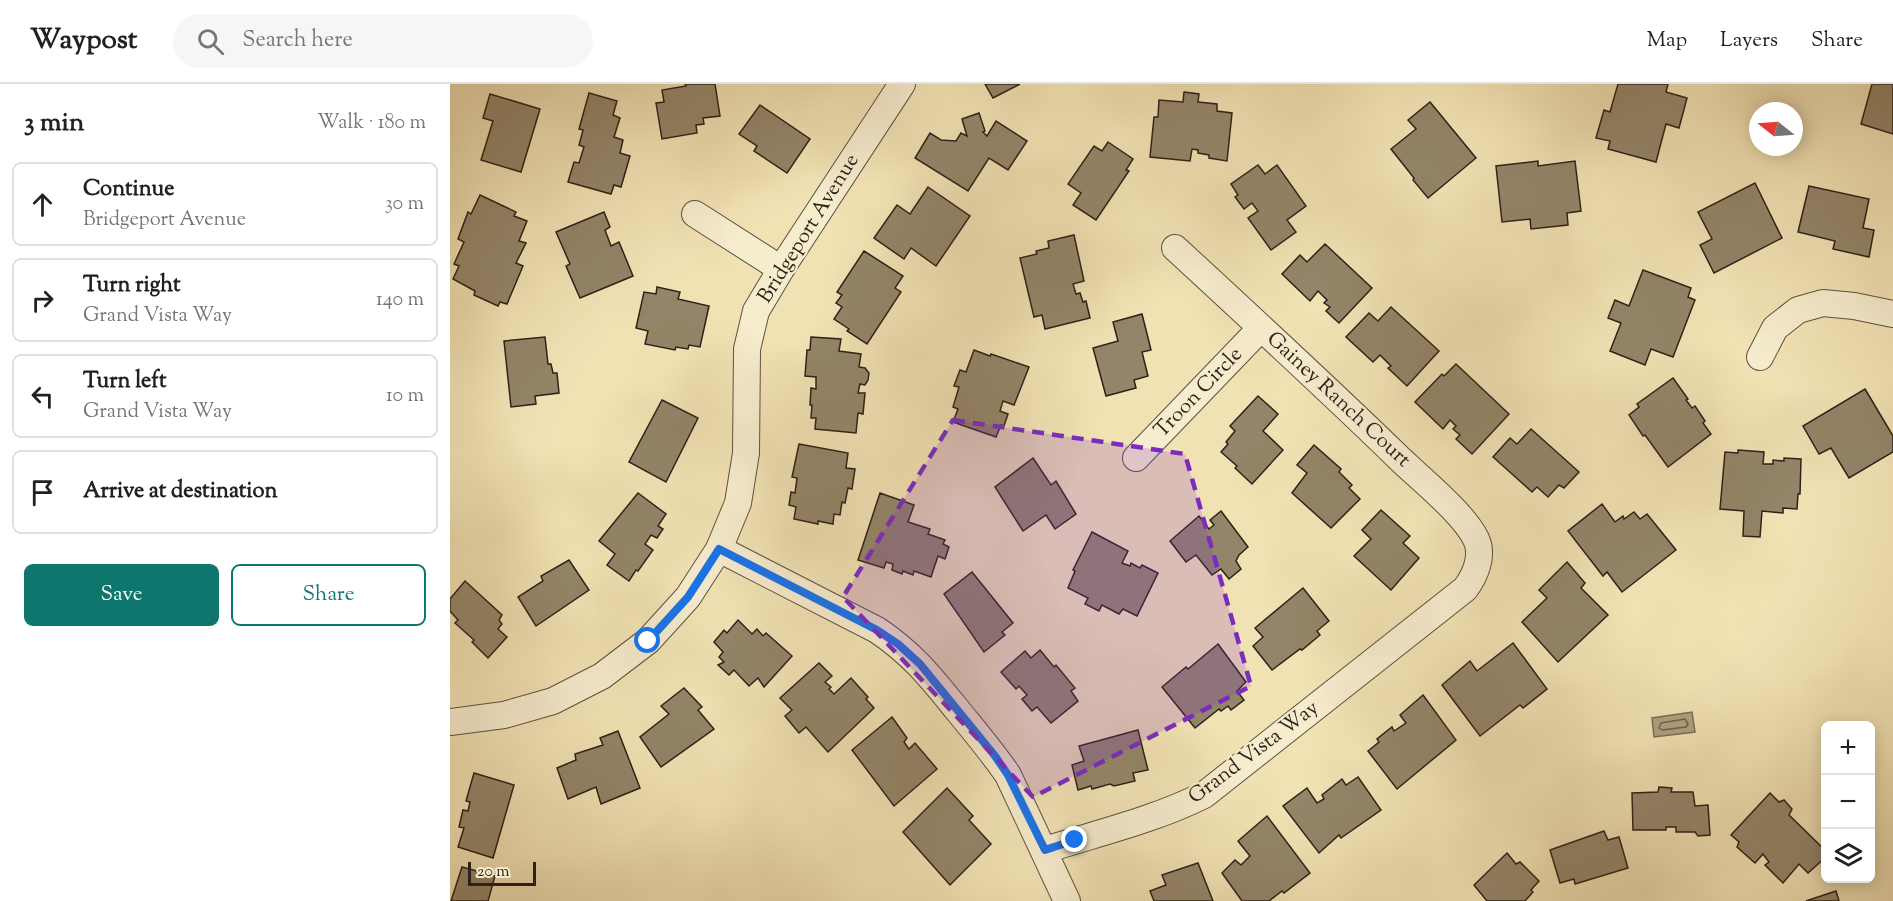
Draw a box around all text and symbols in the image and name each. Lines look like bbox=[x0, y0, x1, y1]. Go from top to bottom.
search box bbox=[173, 14, 593, 68]
text: Waypost bbox=[30, 21, 137, 61]
icon: search bbox=[194, 25, 227, 58]
text: Search here bbox=[242, 25, 353, 57]
text: Map bbox=[1647, 26, 1687, 56]
text: Layers bbox=[1720, 26, 1778, 56]
text: Share bbox=[1811, 26, 1863, 56]
north arrow bbox=[1749, 102, 1803, 156]
text: 3 min bbox=[24, 105, 84, 142]
text: Walk · 180 m bbox=[317, 109, 426, 138]
street label: Bridgeport Avenue bbox=[751, 148, 867, 310]
text: Continue bbox=[83, 174, 174, 206]
icon: ahead bbox=[26, 188, 59, 221]
text: 30 m bbox=[385, 190, 424, 219]
text: Bridgeport Avenue bbox=[83, 206, 246, 235]
text: Turn right bbox=[83, 270, 180, 302]
icon: right bbox=[26, 284, 59, 317]
text: 140 m bbox=[376, 286, 424, 315]
text: Grand Vista Way bbox=[83, 302, 232, 331]
street label: Gainey Ranch Court bbox=[1259, 325, 1417, 475]
street label: Troon Circle bbox=[1148, 341, 1250, 445]
text: Turn left bbox=[83, 366, 166, 398]
icon: left bbox=[26, 380, 59, 413]
text: 10 m bbox=[386, 382, 424, 411]
text: Grand Vista Way bbox=[83, 398, 232, 427]
icon: arrive bbox=[26, 476, 59, 509]
text: Arrive at destination bbox=[83, 476, 278, 508]
button: Save bbox=[24, 564, 219, 626]
button: Share bbox=[231, 564, 426, 626]
route start bbox=[634, 627, 660, 653]
street label: Grand Vista Way bbox=[1182, 694, 1326, 812]
map controls bbox=[1821, 721, 1875, 883]
button: + bbox=[1821, 721, 1875, 775]
button: − bbox=[1821, 775, 1875, 829]
route end bbox=[1061, 826, 1087, 852]
button: layers bbox=[1821, 829, 1875, 883]
scale bar bbox=[468, 859, 536, 886]
text: 20 m bbox=[477, 861, 510, 884]

